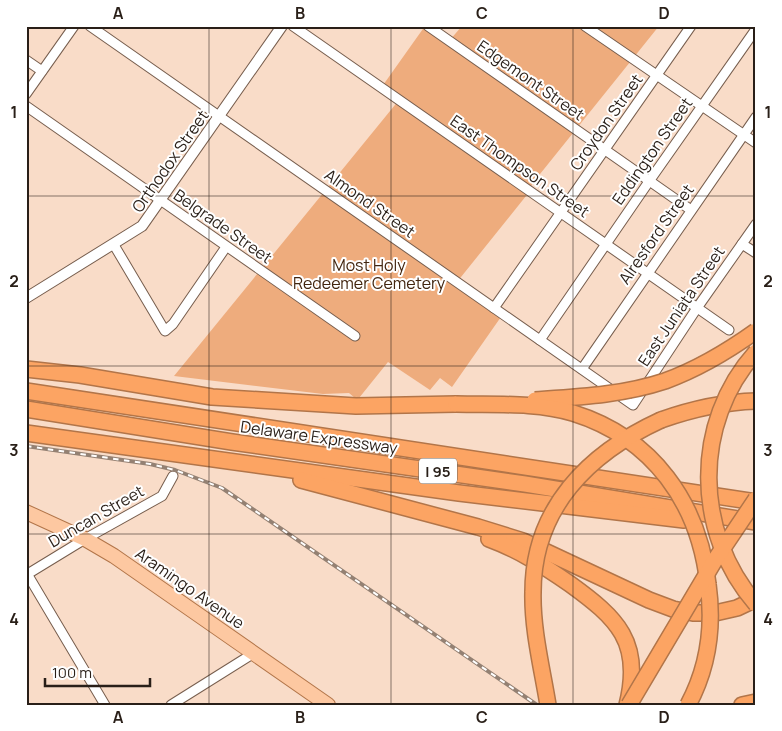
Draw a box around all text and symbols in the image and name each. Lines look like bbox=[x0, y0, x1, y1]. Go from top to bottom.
text: A bbox=[113, 2, 124, 24]
text: B bbox=[295, 2, 305, 24]
text: C bbox=[476, 2, 488, 24]
text: D bbox=[658, 2, 670, 24]
street label: Edgemont Street bbox=[473, 35, 589, 125]
street label: Croydon Street bbox=[565, 69, 647, 175]
street label: Eddington Street bbox=[607, 93, 697, 209]
text: 1 bbox=[10, 101, 18, 123]
text: 1 bbox=[764, 101, 772, 123]
street label: Orthodox Street bbox=[127, 105, 213, 217]
street label: East Thompson Street bbox=[446, 110, 594, 222]
street label: Almond Street bbox=[320, 164, 420, 242]
street label: Alresford Street bbox=[613, 180, 699, 288]
street label: Belgrade Street bbox=[169, 184, 277, 268]
street label: East Juniata Street bbox=[633, 242, 729, 370]
park label: Most Holy Redeemer Cemetery bbox=[293, 254, 446, 294]
text: 2 bbox=[9, 270, 19, 292]
text: 2 bbox=[763, 270, 773, 292]
street label: Delaware Expressway bbox=[239, 415, 399, 459]
text: 3 bbox=[9, 439, 19, 461]
text: 3 bbox=[763, 439, 773, 461]
road number: I 95 bbox=[419, 458, 457, 484]
street label: Duncan Street bbox=[44, 480, 148, 552]
street label: Aramingo Avenue bbox=[131, 542, 249, 634]
text: 4 bbox=[9, 608, 19, 630]
text: 4 bbox=[763, 608, 773, 630]
scale bar bbox=[45, 656, 150, 688]
text: 100 m bbox=[52, 662, 92, 683]
text: A bbox=[113, 706, 124, 728]
text: B bbox=[295, 706, 305, 728]
text: C bbox=[476, 706, 488, 728]
text: D bbox=[658, 706, 670, 728]

